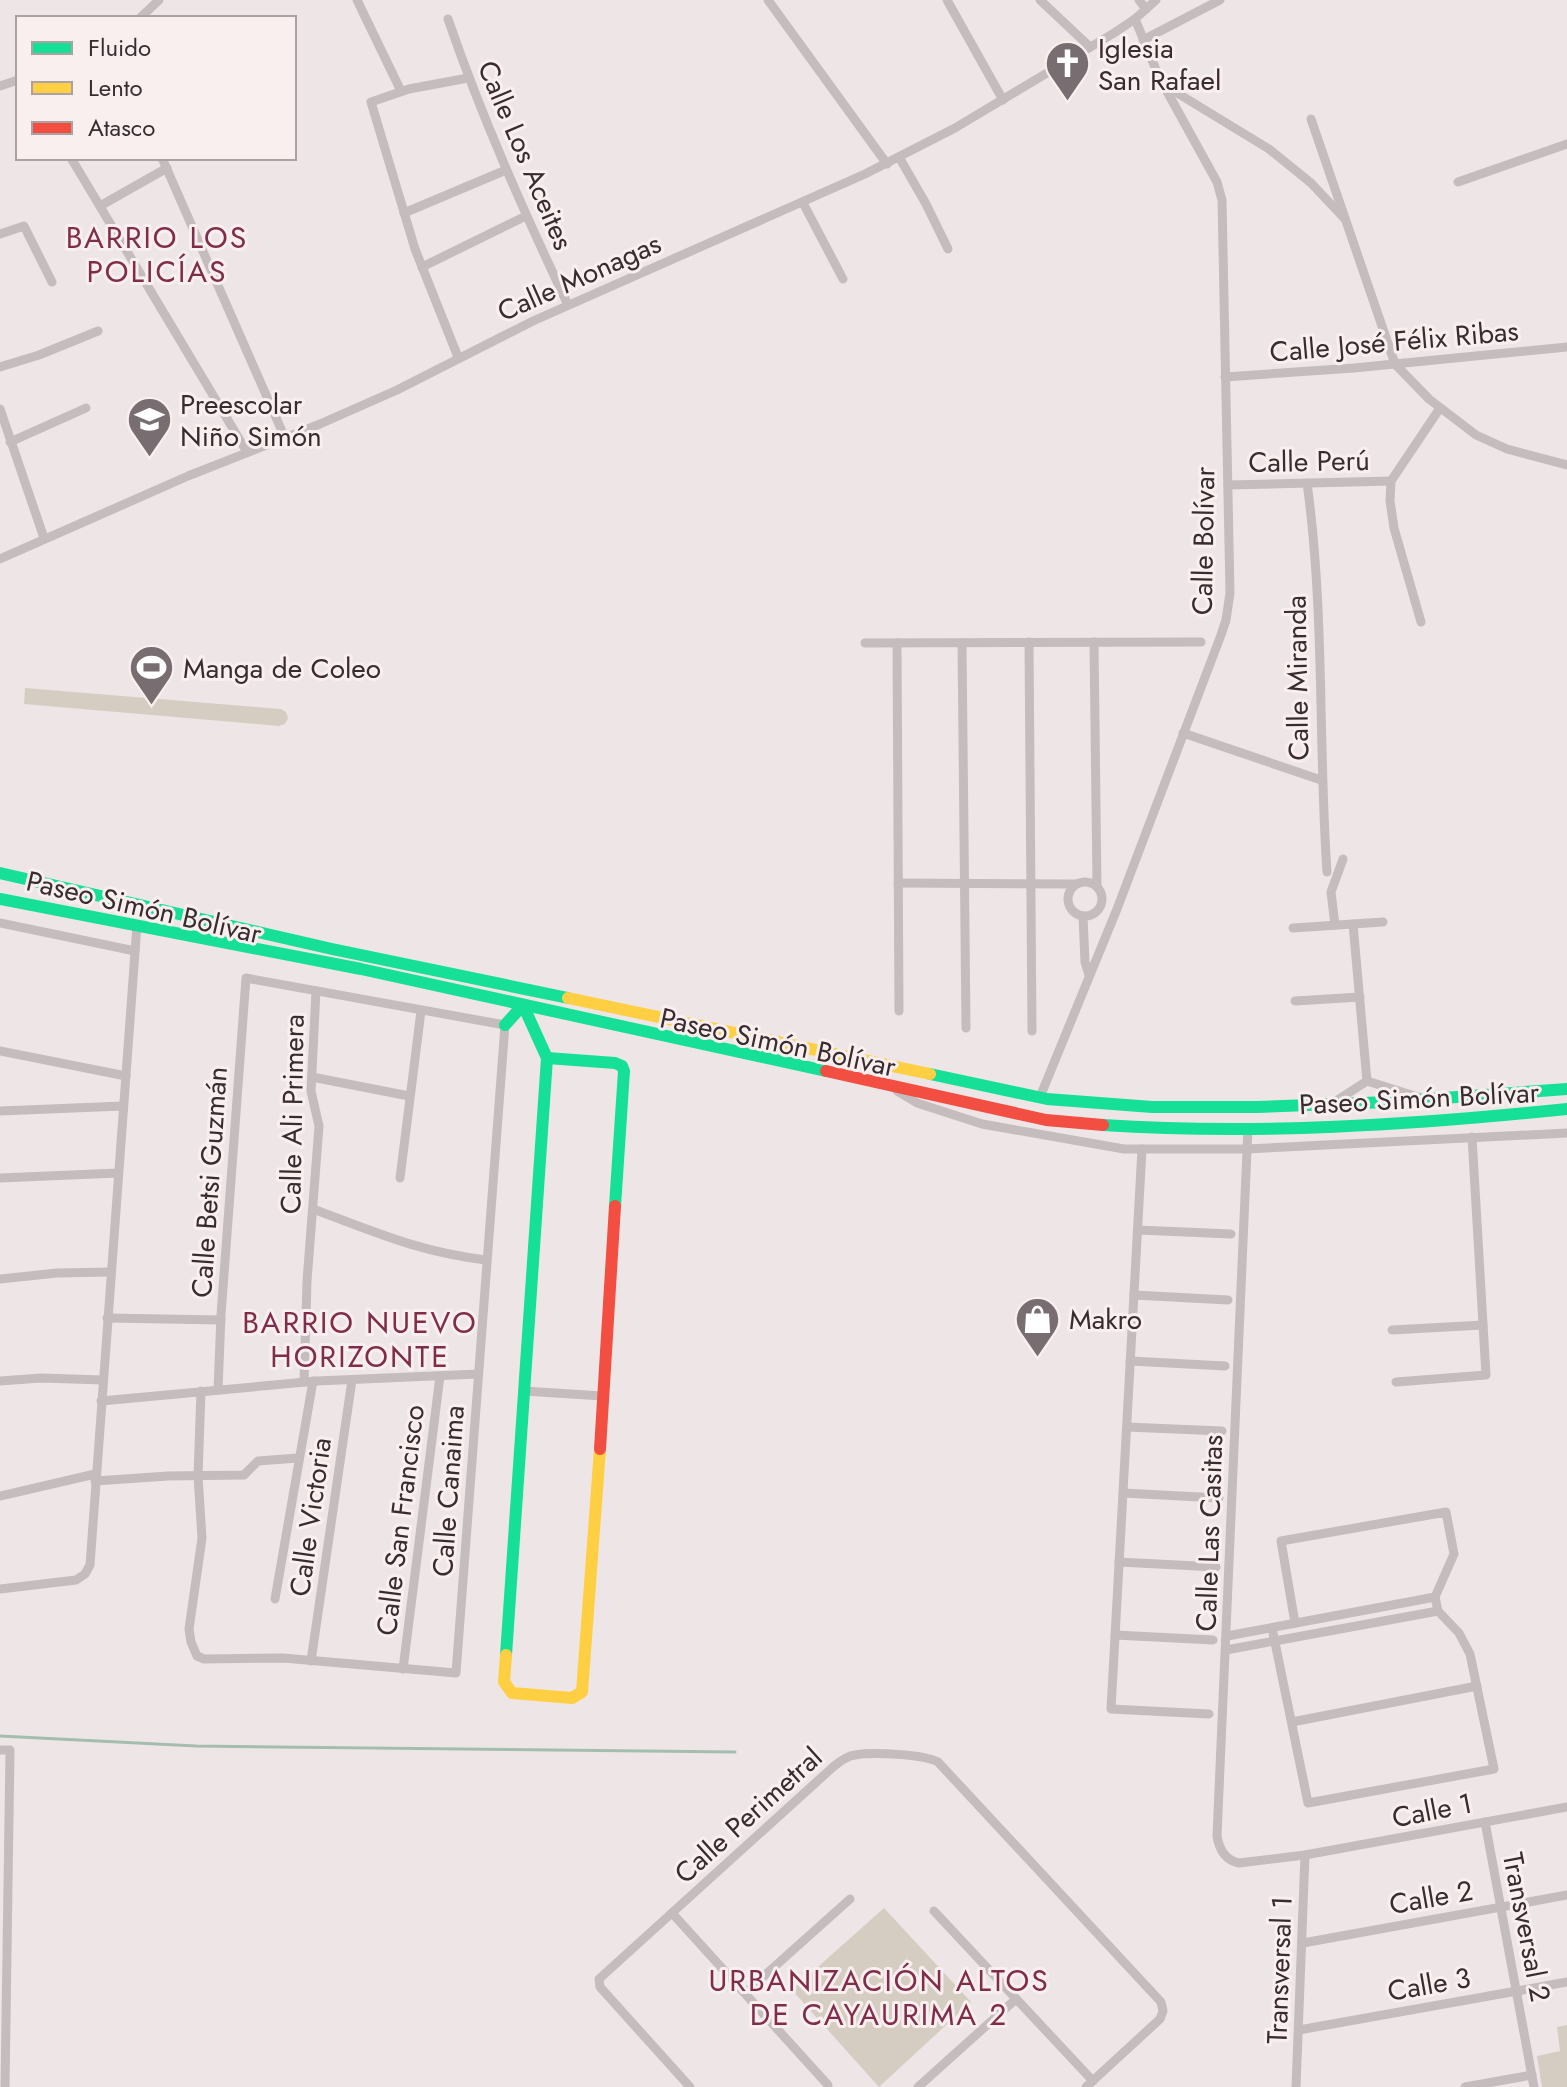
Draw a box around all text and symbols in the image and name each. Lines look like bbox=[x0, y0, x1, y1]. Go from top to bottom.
legend bbox=[16, 16, 296, 160]
place label: Iglesia San Rafael bbox=[1098, 28, 1221, 101]
text: Fluido bbox=[88, 30, 151, 65]
church icon: Iglesia San Rafael bbox=[1043, 40, 1091, 103]
street label: Calle Los Aceites bbox=[467, 54, 584, 256]
text: Lento bbox=[88, 70, 143, 105]
text: Atasco bbox=[88, 110, 155, 145]
district label: BARRIO LOS POLICÍAS bbox=[66, 216, 248, 293]
street label: Calle Monagas bbox=[491, 223, 668, 332]
street label: Calle José Félix Ribas bbox=[1268, 310, 1520, 373]
place label: Preescolar Niño Simón bbox=[180, 384, 322, 457]
school or university icon: Preescolar Niño Simón bbox=[125, 396, 173, 459]
street label: Calle Perú bbox=[1248, 440, 1370, 483]
street label: Calle Bolívar bbox=[1182, 466, 1225, 616]
street label: Calle Miranda bbox=[1276, 595, 1319, 761]
sports icon: Manga de Coleo bbox=[128, 644, 176, 707]
place label: Manga de Coleo bbox=[183, 648, 381, 689]
street label: Paseo Simón Bolívar bbox=[22, 860, 266, 955]
street label: Paseo Simón Bolívar bbox=[656, 997, 900, 1088]
street label: Calle Ali Primera bbox=[270, 1014, 315, 1214]
street label: Calle Betsi Guzmán bbox=[181, 1065, 238, 1299]
street label: Paseo Simón Bolívar bbox=[1298, 1072, 1540, 1125]
shop icon: Makro bbox=[1014, 1295, 1062, 1358]
place label: Makro bbox=[1069, 1299, 1142, 1340]
district label: BARRIO NUEVO HORIZONTE bbox=[242, 1301, 478, 1378]
street label: Calle San Francisco bbox=[366, 1402, 435, 1638]
street label: Calle Canaima bbox=[422, 1404, 475, 1578]
street label: Calle Las Casitas bbox=[1186, 1434, 1233, 1632]
street label: Calle Victoria bbox=[279, 1435, 342, 1599]
street label: Calle Perimetral bbox=[665, 1738, 831, 1893]
street label: Calle 1 bbox=[1388, 1783, 1476, 1838]
street label: Transversal 2 bbox=[1492, 1849, 1561, 2005]
street label: Calle 2 bbox=[1386, 1870, 1476, 1925]
street label: Transversal 1 bbox=[1256, 1895, 1303, 2045]
street label: Calle 3 bbox=[1384, 1957, 1474, 2012]
district label: URBANIZACIÓN ALTOS DE CAYAURIMA 2 bbox=[708, 1959, 1050, 2036]

